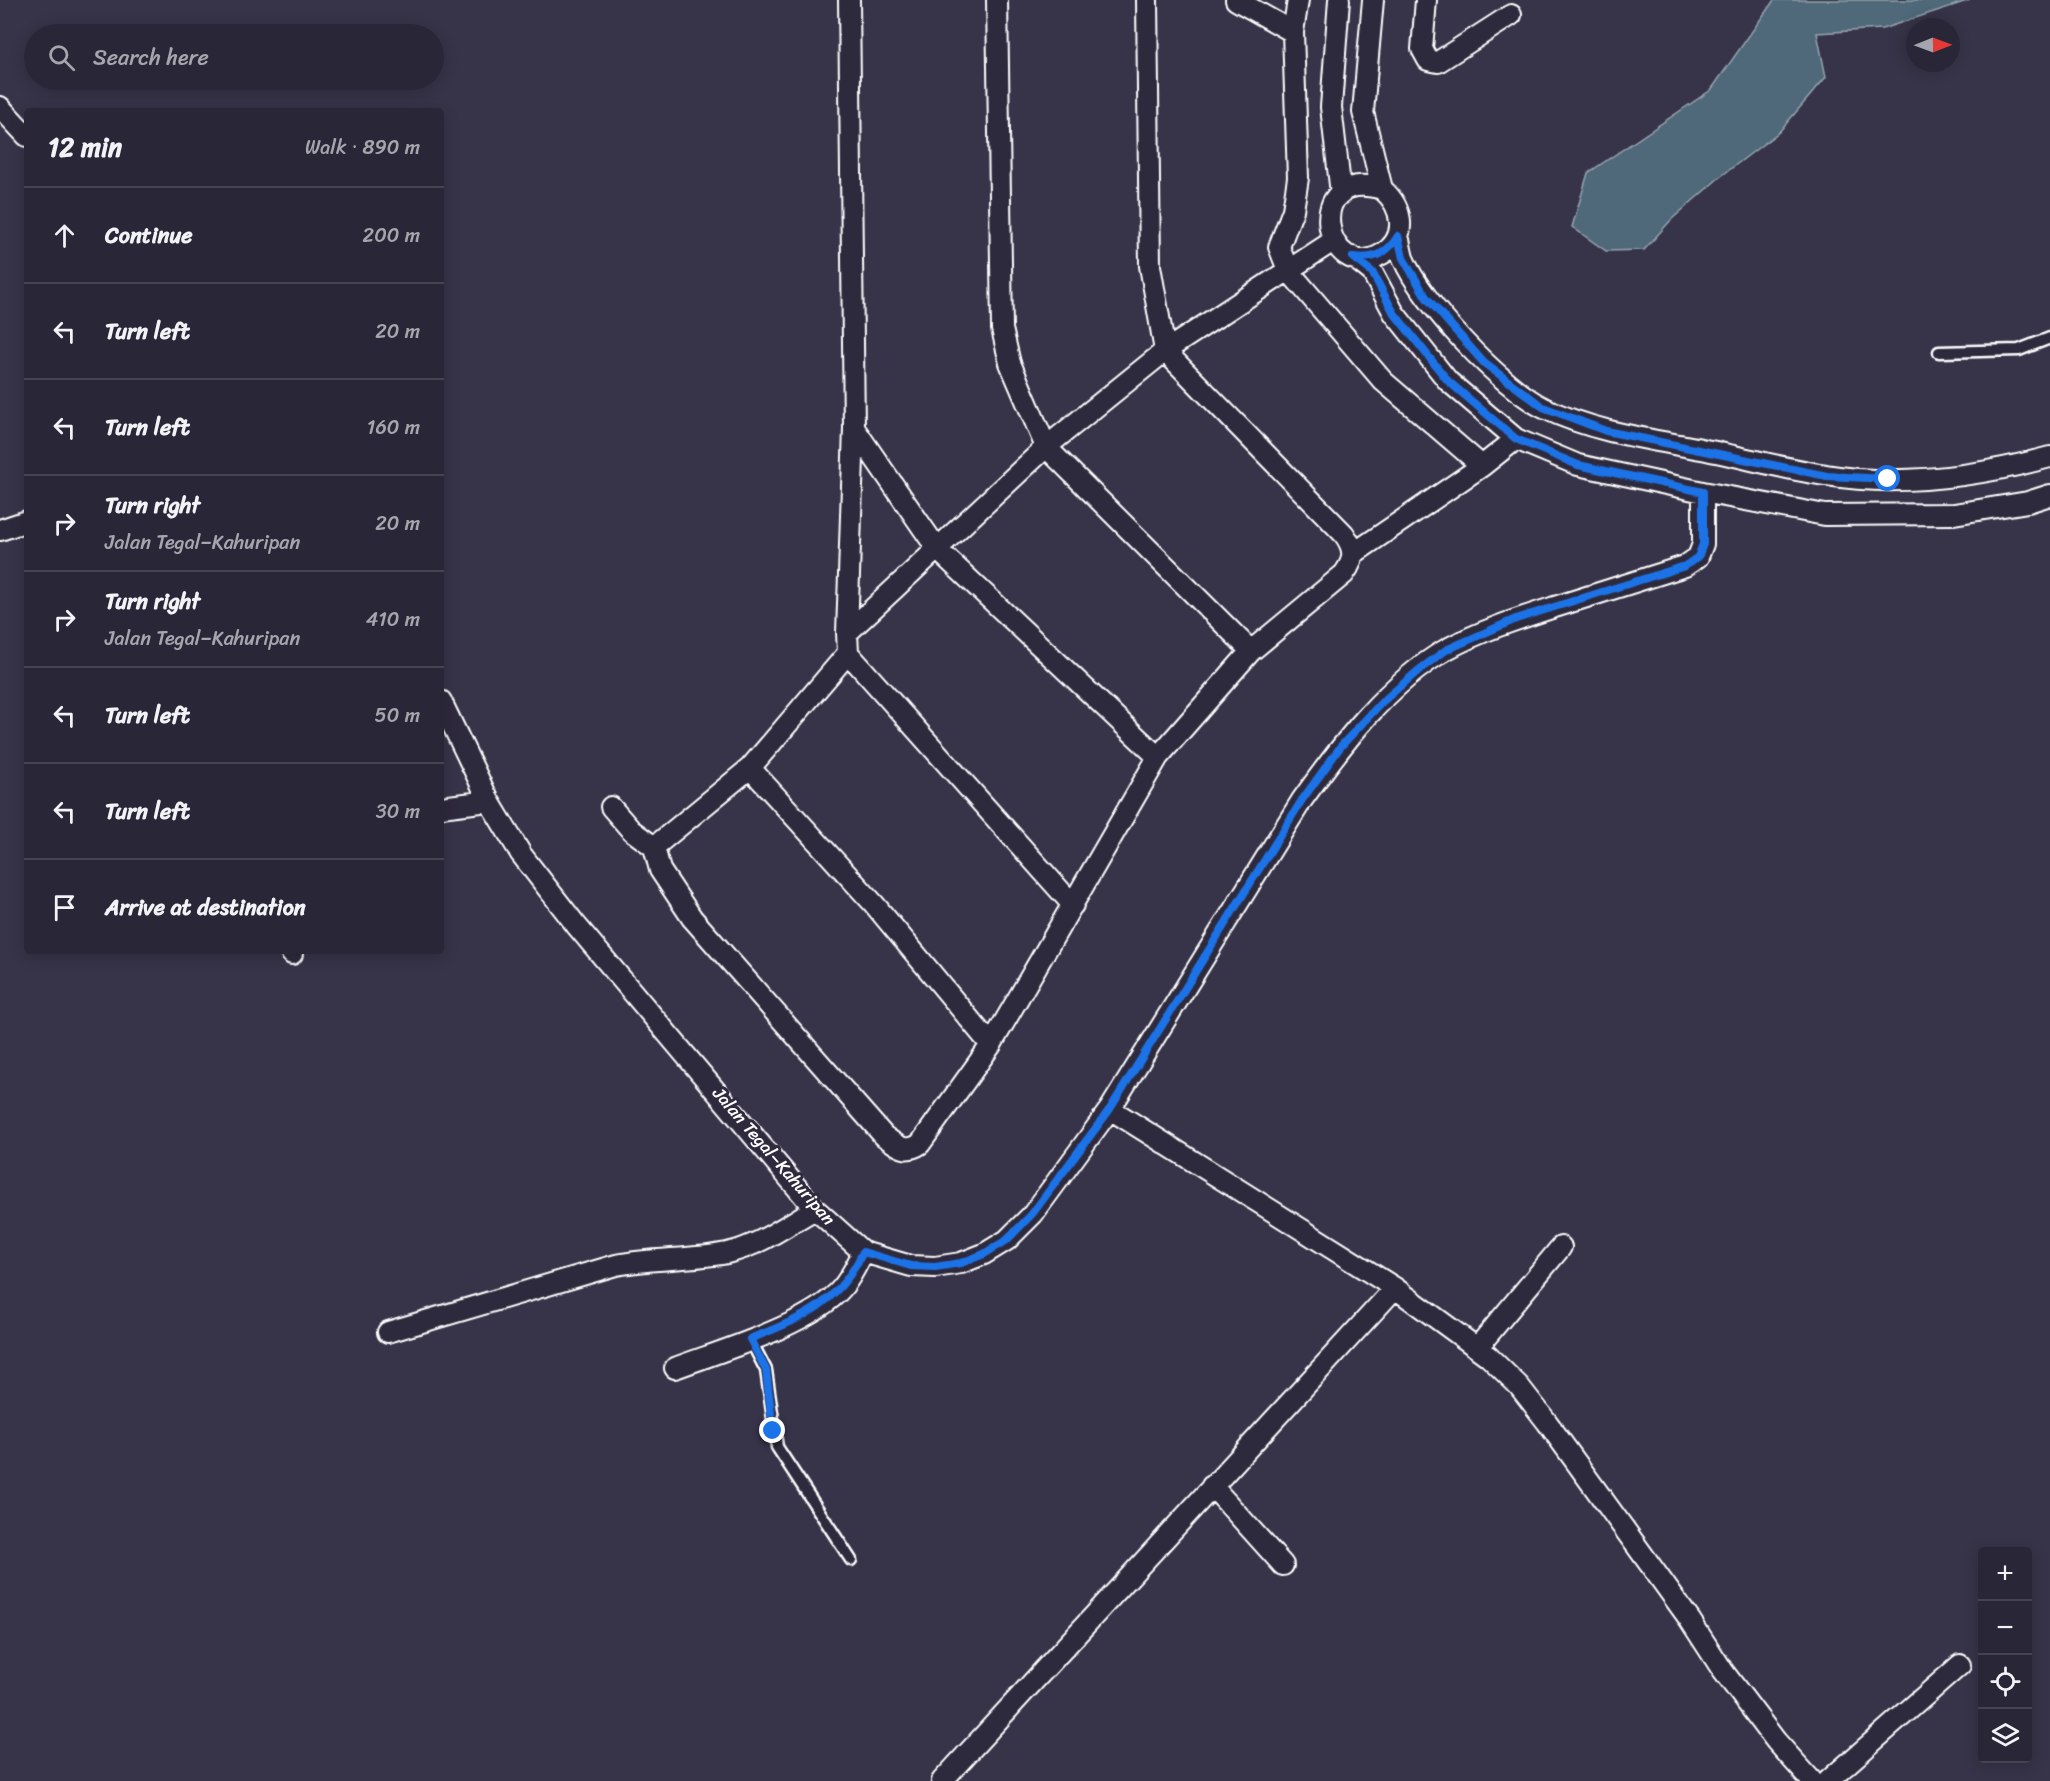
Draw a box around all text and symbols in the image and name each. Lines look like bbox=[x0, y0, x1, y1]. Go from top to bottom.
north arrow bbox=[1906, 18, 1960, 72]
search box bbox=[24, 24, 444, 90]
text: Search here bbox=[93, 38, 209, 77]
icon: search bbox=[45, 41, 78, 74]
text: 12 min bbox=[48, 124, 122, 170]
text: Walk · 890 m bbox=[305, 130, 420, 165]
text: Continue bbox=[105, 216, 193, 255]
text: 200 m bbox=[363, 218, 420, 253]
icon: ahead bbox=[48, 219, 81, 252]
text: Turn left bbox=[105, 312, 190, 351]
text: 20 m bbox=[375, 314, 420, 349]
icon: left bbox=[48, 315, 81, 348]
text: Turn left bbox=[105, 408, 190, 447]
text: 160 m bbox=[367, 410, 420, 445]
icon: left bbox=[48, 411, 81, 444]
route start bbox=[1874, 465, 1900, 491]
text: Turn right bbox=[105, 486, 200, 525]
text: 20 m bbox=[375, 506, 420, 541]
icon: right bbox=[48, 507, 81, 540]
text: Jalan Tegal–Kahuripan bbox=[105, 525, 300, 560]
text: Turn right bbox=[105, 582, 200, 621]
text: 410 m bbox=[366, 602, 420, 637]
icon: right bbox=[48, 603, 81, 636]
text: Jalan Tegal–Kahuripan bbox=[105, 621, 300, 656]
text: Turn left bbox=[105, 696, 190, 735]
text: 50 m bbox=[375, 698, 420, 733]
icon: left bbox=[48, 699, 81, 732]
text: Turn left bbox=[105, 792, 190, 831]
text: 30 m bbox=[376, 794, 420, 829]
icon: left bbox=[48, 795, 81, 828]
text: Arrive at destination bbox=[105, 888, 306, 927]
icon: arrive bbox=[48, 891, 81, 924]
street label: Jalan Tegal–Kahuripan bbox=[704, 1078, 844, 1233]
route end bbox=[759, 1417, 785, 1443]
map controls bbox=[1978, 1547, 2032, 1763]
button: + bbox=[1978, 1547, 2032, 1601]
button: − bbox=[1978, 1601, 2032, 1655]
button: locate bbox=[1978, 1655, 2032, 1709]
button: layers bbox=[1978, 1709, 2032, 1763]

